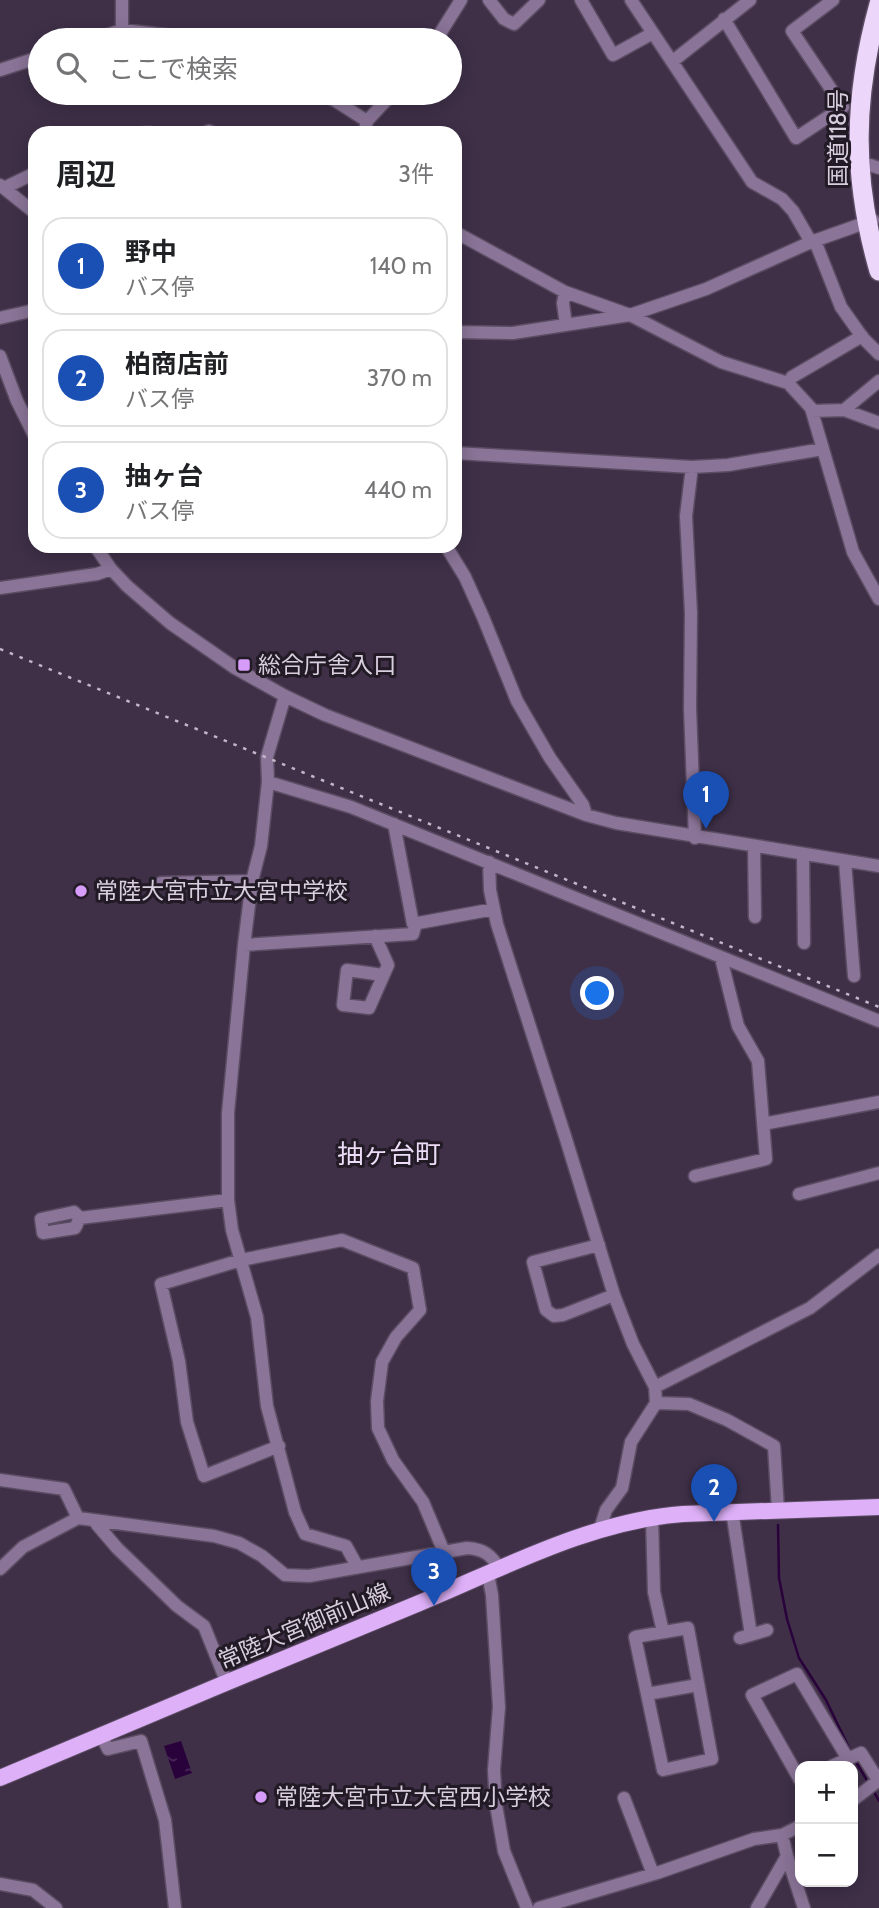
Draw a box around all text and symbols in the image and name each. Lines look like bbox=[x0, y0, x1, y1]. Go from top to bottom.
search box bbox=[28, 28, 462, 105]
icon: search bbox=[52, 48, 90, 86]
text: ここで検索 bbox=[108, 53, 238, 85]
street label: 国道118号 bbox=[824, 89, 852, 187]
text: 周辺 bbox=[56, 156, 116, 193]
text: 3件 bbox=[399, 160, 434, 188]
text: 野中 bbox=[125, 236, 177, 268]
text: 1 bbox=[77, 252, 85, 280]
text: 140 m bbox=[370, 252, 432, 280]
text: バス停 bbox=[125, 273, 194, 301]
text: 柏商店前 bbox=[125, 348, 229, 380]
text: 2 bbox=[75, 364, 87, 392]
text: 370 m bbox=[367, 364, 432, 392]
text: バス停 bbox=[125, 385, 194, 413]
text: 抽ヶ台 bbox=[125, 460, 203, 492]
text: 3 bbox=[75, 476, 87, 504]
text: 440 m bbox=[364, 476, 432, 504]
text: バス停 bbox=[125, 497, 194, 525]
place label: 総合庁舎入口 bbox=[258, 651, 396, 679]
marker: 総合庁舎入口 bbox=[236, 657, 252, 673]
pin: 1 bbox=[683, 771, 729, 829]
place label: 常陸大宮市立大宮中学校 bbox=[95, 877, 348, 905]
marker: 常陸大宮市立大宮中学校 bbox=[73, 883, 89, 899]
your location bbox=[580, 976, 614, 1010]
district label: 抽ヶ台町 bbox=[337, 1138, 441, 1170]
pin: 2 bbox=[691, 1464, 737, 1522]
pin: 3 bbox=[411, 1548, 457, 1606]
street label: 常陸大宮御前山線 bbox=[214, 1577, 394, 1675]
map controls bbox=[795, 1761, 858, 1887]
button: + bbox=[795, 1761, 858, 1824]
place label: 常陸大宮市立大宮西小学校 bbox=[275, 1783, 551, 1811]
marker: 常陸大宮市立大宮西小学校 bbox=[253, 1789, 269, 1805]
button: − bbox=[795, 1824, 858, 1887]

